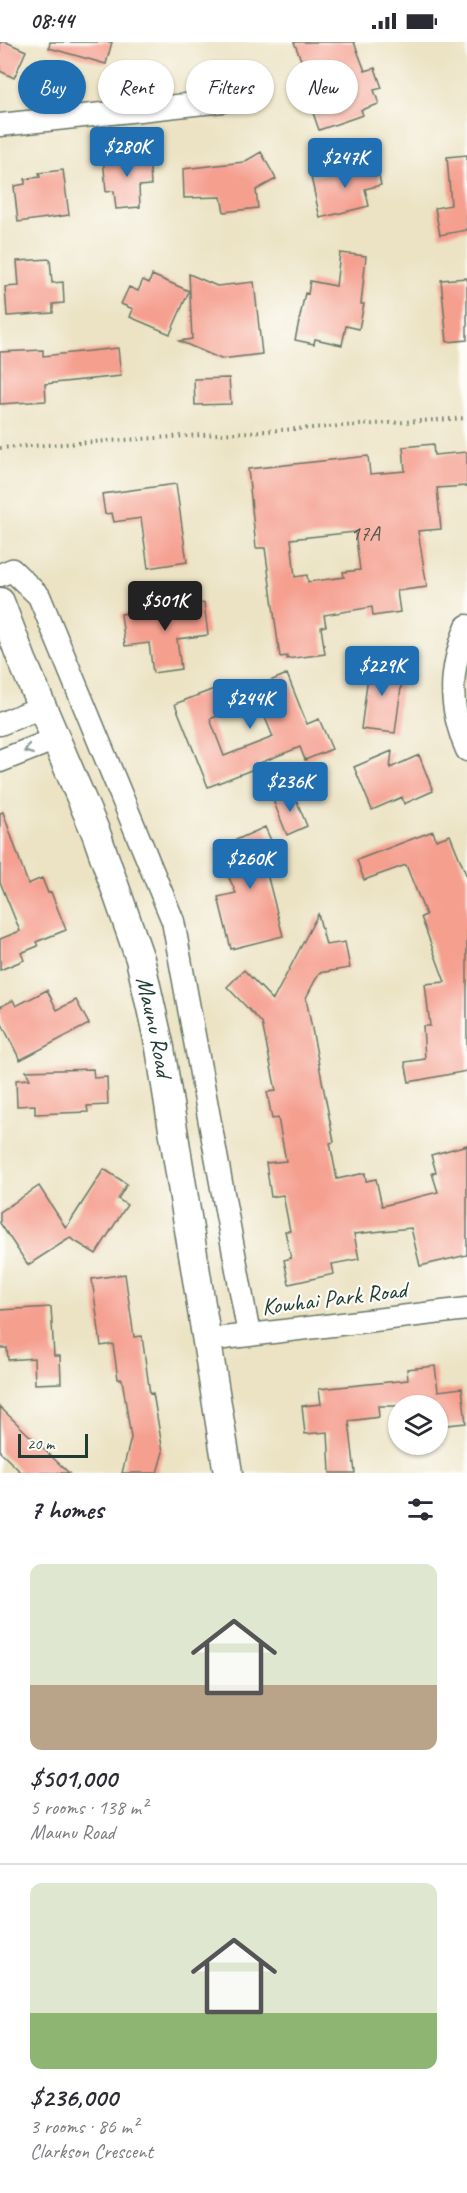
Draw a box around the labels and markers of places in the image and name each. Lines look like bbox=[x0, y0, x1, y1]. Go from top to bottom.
pin: $280K bbox=[85, 127, 169, 178]
pin: $247K bbox=[303, 138, 387, 189]
pin: $501K bbox=[123, 581, 207, 632]
pin: $229K bbox=[340, 646, 424, 697]
pin: $244K bbox=[208, 679, 292, 730]
pin: $236K bbox=[248, 762, 332, 813]
pin: $260K bbox=[208, 839, 292, 890]

